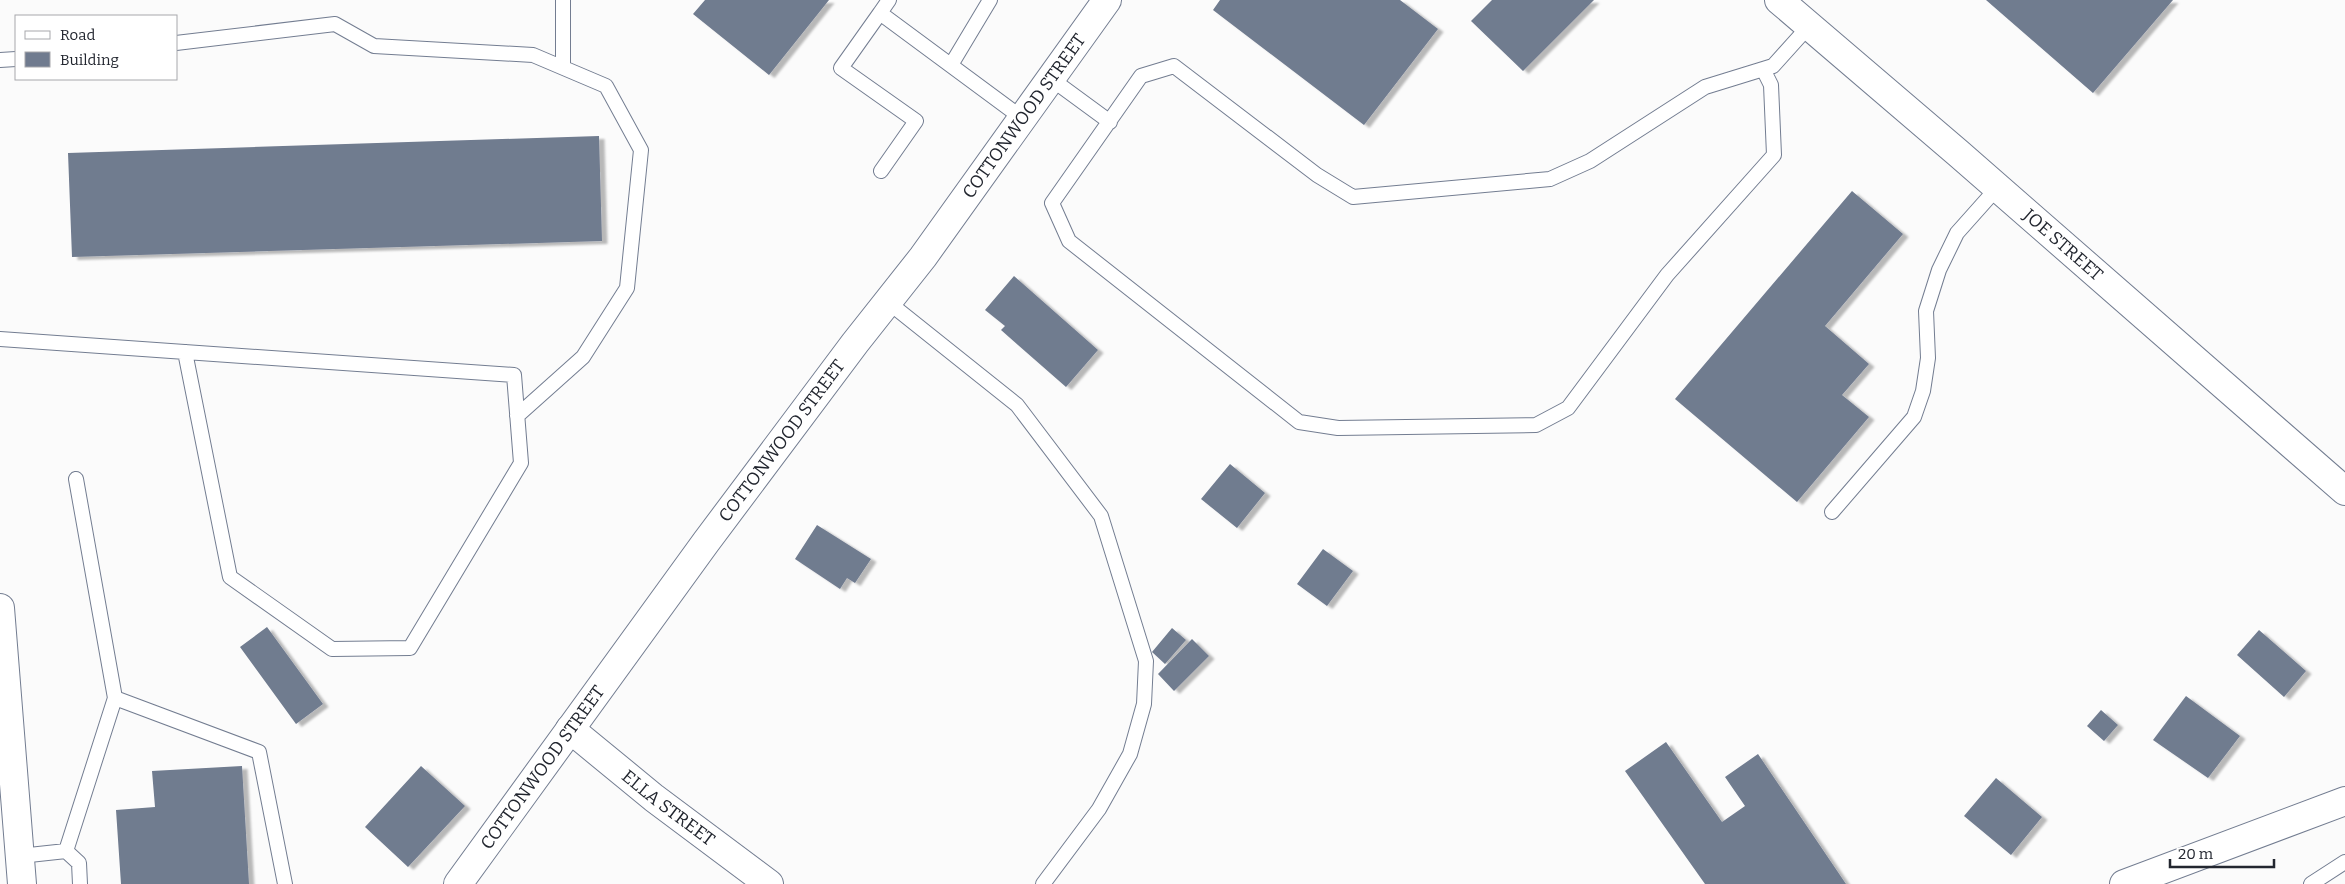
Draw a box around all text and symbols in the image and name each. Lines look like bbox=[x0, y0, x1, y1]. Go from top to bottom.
legend bbox=[15, 15, 178, 80]
text: Road bbox=[60, 26, 95, 44]
street label: COTTONWOOD STREET bbox=[958, 29, 1090, 203]
text: Building bbox=[60, 51, 119, 69]
street label: JOE STREET bbox=[2018, 203, 2108, 286]
street label: COTTONWOOD STREET bbox=[714, 355, 850, 526]
street label: COTTONWOOD STREET bbox=[476, 681, 610, 854]
street label: ELLA STREET bbox=[617, 765, 719, 851]
scale bar bbox=[2170, 836, 2274, 868]
text: 20 m bbox=[2178, 845, 2214, 863]

